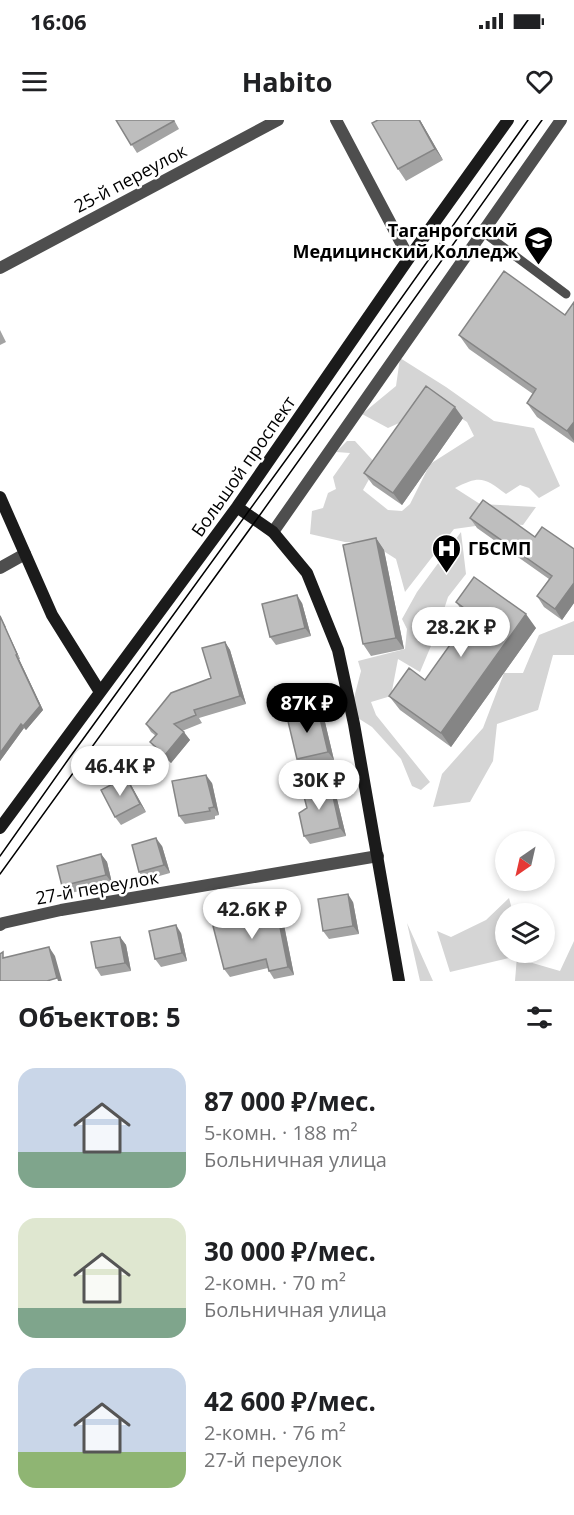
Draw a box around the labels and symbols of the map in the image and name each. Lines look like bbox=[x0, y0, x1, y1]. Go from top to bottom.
street label: 25-й переулок bbox=[69, 138, 191, 218]
place label: Таганрогский Медицинский Колледж bbox=[292, 218, 518, 263]
school or university icon: Таганрогский Медицинский Колледж bbox=[523, 224, 555, 266]
street label: Большой проспект bbox=[185, 391, 301, 541]
hospital icon: ГБСМП bbox=[431, 532, 463, 574]
place label: ГБСМП bbox=[468, 536, 531, 560]
pin: 28.2K ₽ bbox=[406, 607, 516, 658]
pin: 87K ₽ bbox=[265, 683, 349, 734]
pin: 46.4K ₽ bbox=[65, 746, 175, 797]
pin: 30K ₽ bbox=[277, 760, 361, 811]
north arrow bbox=[495, 831, 555, 891]
street label: 27-й переулок bbox=[34, 864, 161, 910]
pin: 42.6K ₽ bbox=[197, 889, 307, 940]

